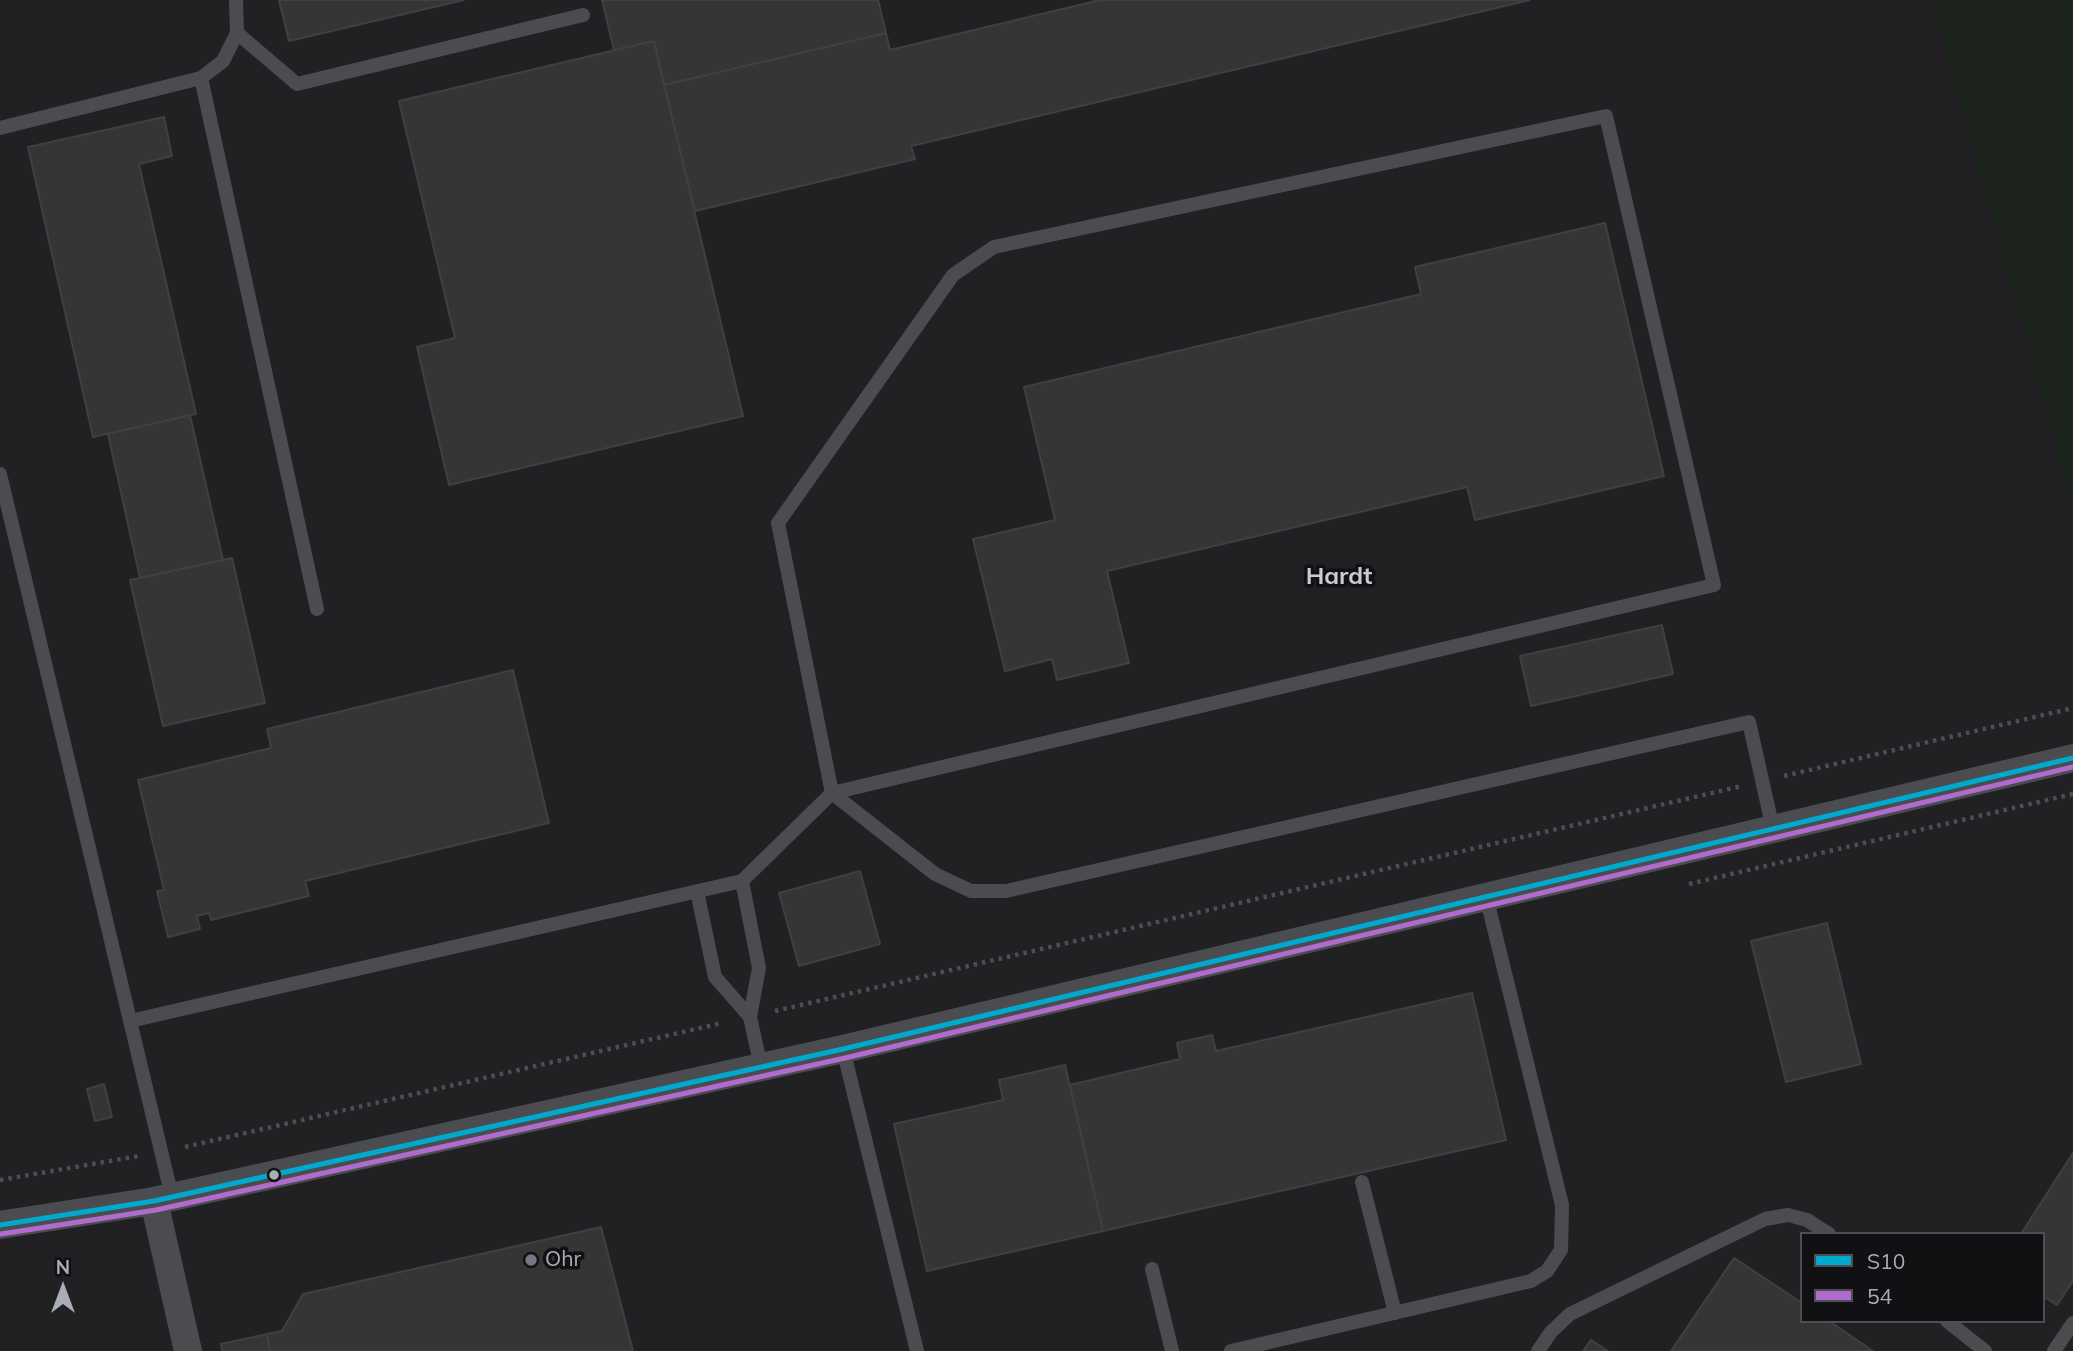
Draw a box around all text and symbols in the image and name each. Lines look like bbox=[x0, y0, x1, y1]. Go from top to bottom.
district label: Hardt bbox=[1306, 563, 1372, 591]
unlabelled marker bbox=[267, 1168, 281, 1182]
legend bbox=[1800, 1232, 2045, 1323]
place label: Ohr bbox=[545, 1247, 581, 1273]
text: S10 bbox=[1867, 1248, 1905, 1274]
marker: Ohr bbox=[523, 1252, 539, 1268]
north arrow bbox=[28, 1253, 98, 1323]
text: N bbox=[56, 1255, 70, 1279]
text: 54 bbox=[1867, 1283, 1892, 1309]

